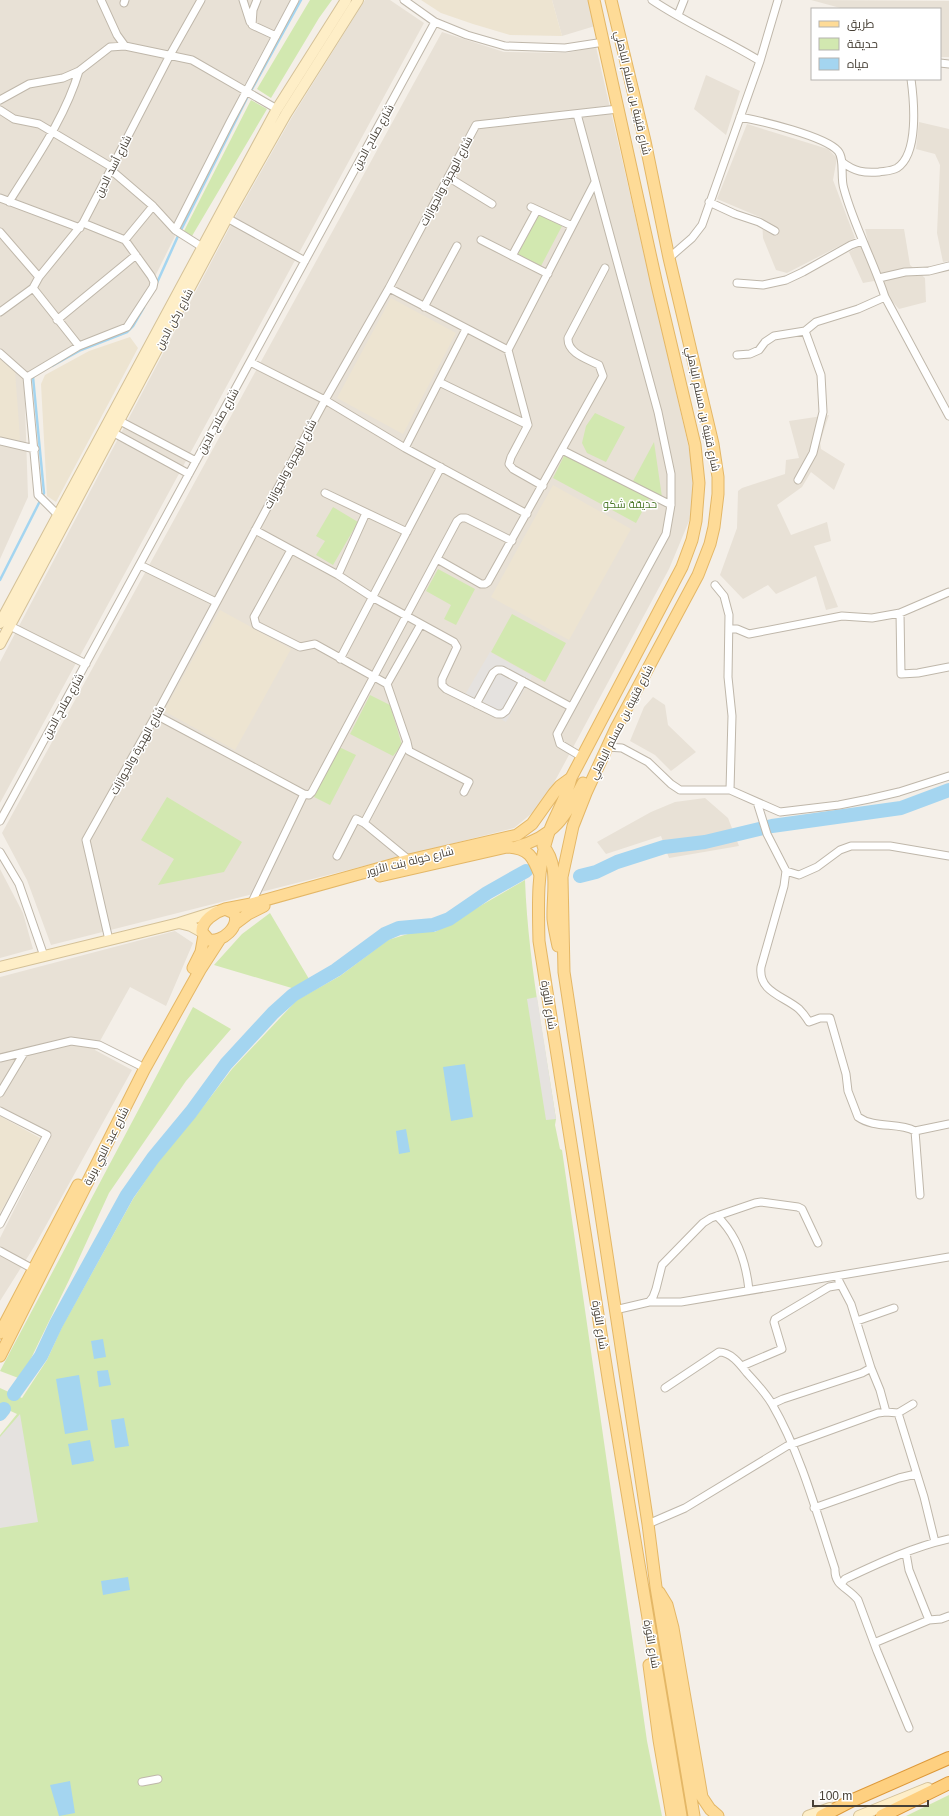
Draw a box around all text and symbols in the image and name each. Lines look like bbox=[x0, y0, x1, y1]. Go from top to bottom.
legend bbox=[811, 8, 941, 80]
text: طريق bbox=[847, 17, 875, 31]
street label: شارع قتيبة بن مسلم الباهلي bbox=[610, 30, 653, 157]
text: حديقة bbox=[847, 37, 878, 51]
text: مياه bbox=[847, 57, 869, 71]
street label: شارع صلاح الدين bbox=[350, 102, 398, 173]
street label: شارع أسد الدين bbox=[91, 133, 136, 200]
street label: شارع الهجرة والجوازات bbox=[417, 134, 476, 229]
street label: شارع ركن الدين bbox=[153, 286, 197, 353]
street label: شارع قتيبة بن مسلم الباهلي bbox=[681, 346, 722, 473]
street label: شارع صلاح الدين bbox=[195, 386, 243, 457]
street label: شارع الهجرة والجوازات bbox=[261, 417, 320, 512]
park label: حديقة شكو bbox=[603, 498, 657, 511]
street label: شارع قتيبة بن مسلم الباهلي bbox=[587, 663, 658, 783]
street label: شارع صلاح الدين bbox=[40, 671, 88, 742]
street label: شارع الهجرة والجوازات bbox=[108, 704, 168, 797]
street label: شارع خولة بنت الأزور bbox=[364, 844, 455, 880]
street label: شارع الثورة bbox=[537, 980, 559, 1031]
street label: شارع عبد النبي برنية bbox=[81, 1105, 134, 1189]
street label: شارع الثورة bbox=[588, 1300, 610, 1351]
street label: شارع الثورة bbox=[640, 1619, 662, 1670]
scale bar bbox=[813, 1782, 928, 1808]
text: 100 m bbox=[819, 1789, 852, 1803]

